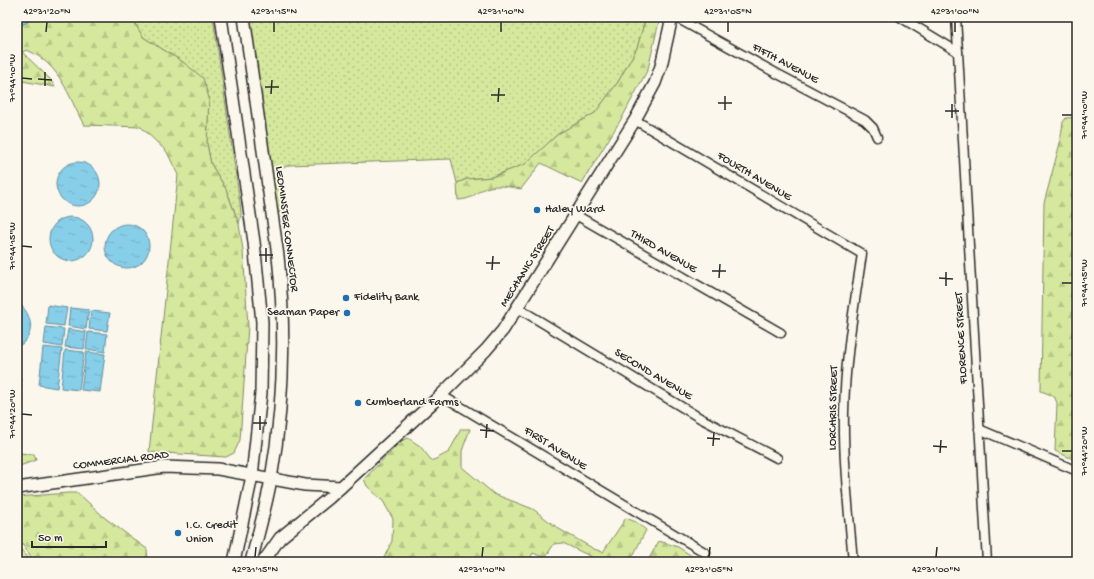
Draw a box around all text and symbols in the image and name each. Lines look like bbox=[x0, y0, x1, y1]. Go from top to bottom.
text: 42°31'20"N bbox=[23, 6, 71, 18]
text: 42°31'15"N bbox=[251, 6, 297, 18]
text: 42°31'10"N bbox=[478, 6, 525, 18]
text: 42°31'05"N bbox=[704, 6, 752, 18]
text: 42°31'00"N bbox=[931, 6, 979, 18]
street label: FIFTH AVENUE bbox=[749, 40, 821, 88]
text: 71°44'10"W bbox=[7, 53, 19, 103]
text: 71°44'10"W bbox=[1079, 90, 1091, 140]
street label: FOURTH AVENUE bbox=[713, 149, 794, 205]
street label: LEOMINSTER CONNECTOR bbox=[271, 165, 301, 293]
place label: Haley Ward bbox=[545, 203, 605, 217]
marker: Haley Ward bbox=[532, 205, 542, 215]
text: 71°44'15"W bbox=[7, 222, 19, 271]
street label: MECHANIC STREET bbox=[498, 223, 559, 310]
street label: THIRD AVENUE bbox=[626, 227, 699, 277]
text: 71°44'15"W bbox=[1079, 259, 1091, 308]
street label: FLORENCE STREET bbox=[953, 290, 971, 385]
place label: Fidelity Bank bbox=[353, 291, 420, 305]
marker: Fidelity Bank bbox=[341, 293, 351, 303]
place label: Seaman Paper bbox=[267, 306, 341, 320]
marker: Seaman Paper bbox=[342, 308, 352, 318]
street label: SECOND AVENUE bbox=[611, 346, 695, 404]
street label: LORCHRIS STREET bbox=[826, 364, 842, 451]
text: 71°44'20"W bbox=[7, 389, 19, 439]
place label: Cumberland Farms bbox=[366, 396, 459, 410]
marker: Cumberland Farms bbox=[353, 398, 363, 408]
street label: FIRST AVENUE bbox=[520, 424, 590, 474]
text: 71°44'20"W bbox=[1079, 426, 1091, 476]
street label: COMMERCIAL ROAD bbox=[72, 448, 170, 474]
place label: I.C. Credit Union bbox=[186, 519, 238, 547]
scale bar bbox=[32, 523, 106, 549]
marker: I.C. Credit Union bbox=[173, 528, 183, 538]
text: 50 m bbox=[38, 532, 63, 546]
text: 42°31'15"N bbox=[232, 564, 278, 576]
text: 42°31'10"N bbox=[459, 564, 506, 576]
text: 42°31'05"N bbox=[685, 564, 733, 576]
text: 42°31'00"N bbox=[912, 564, 960, 576]

